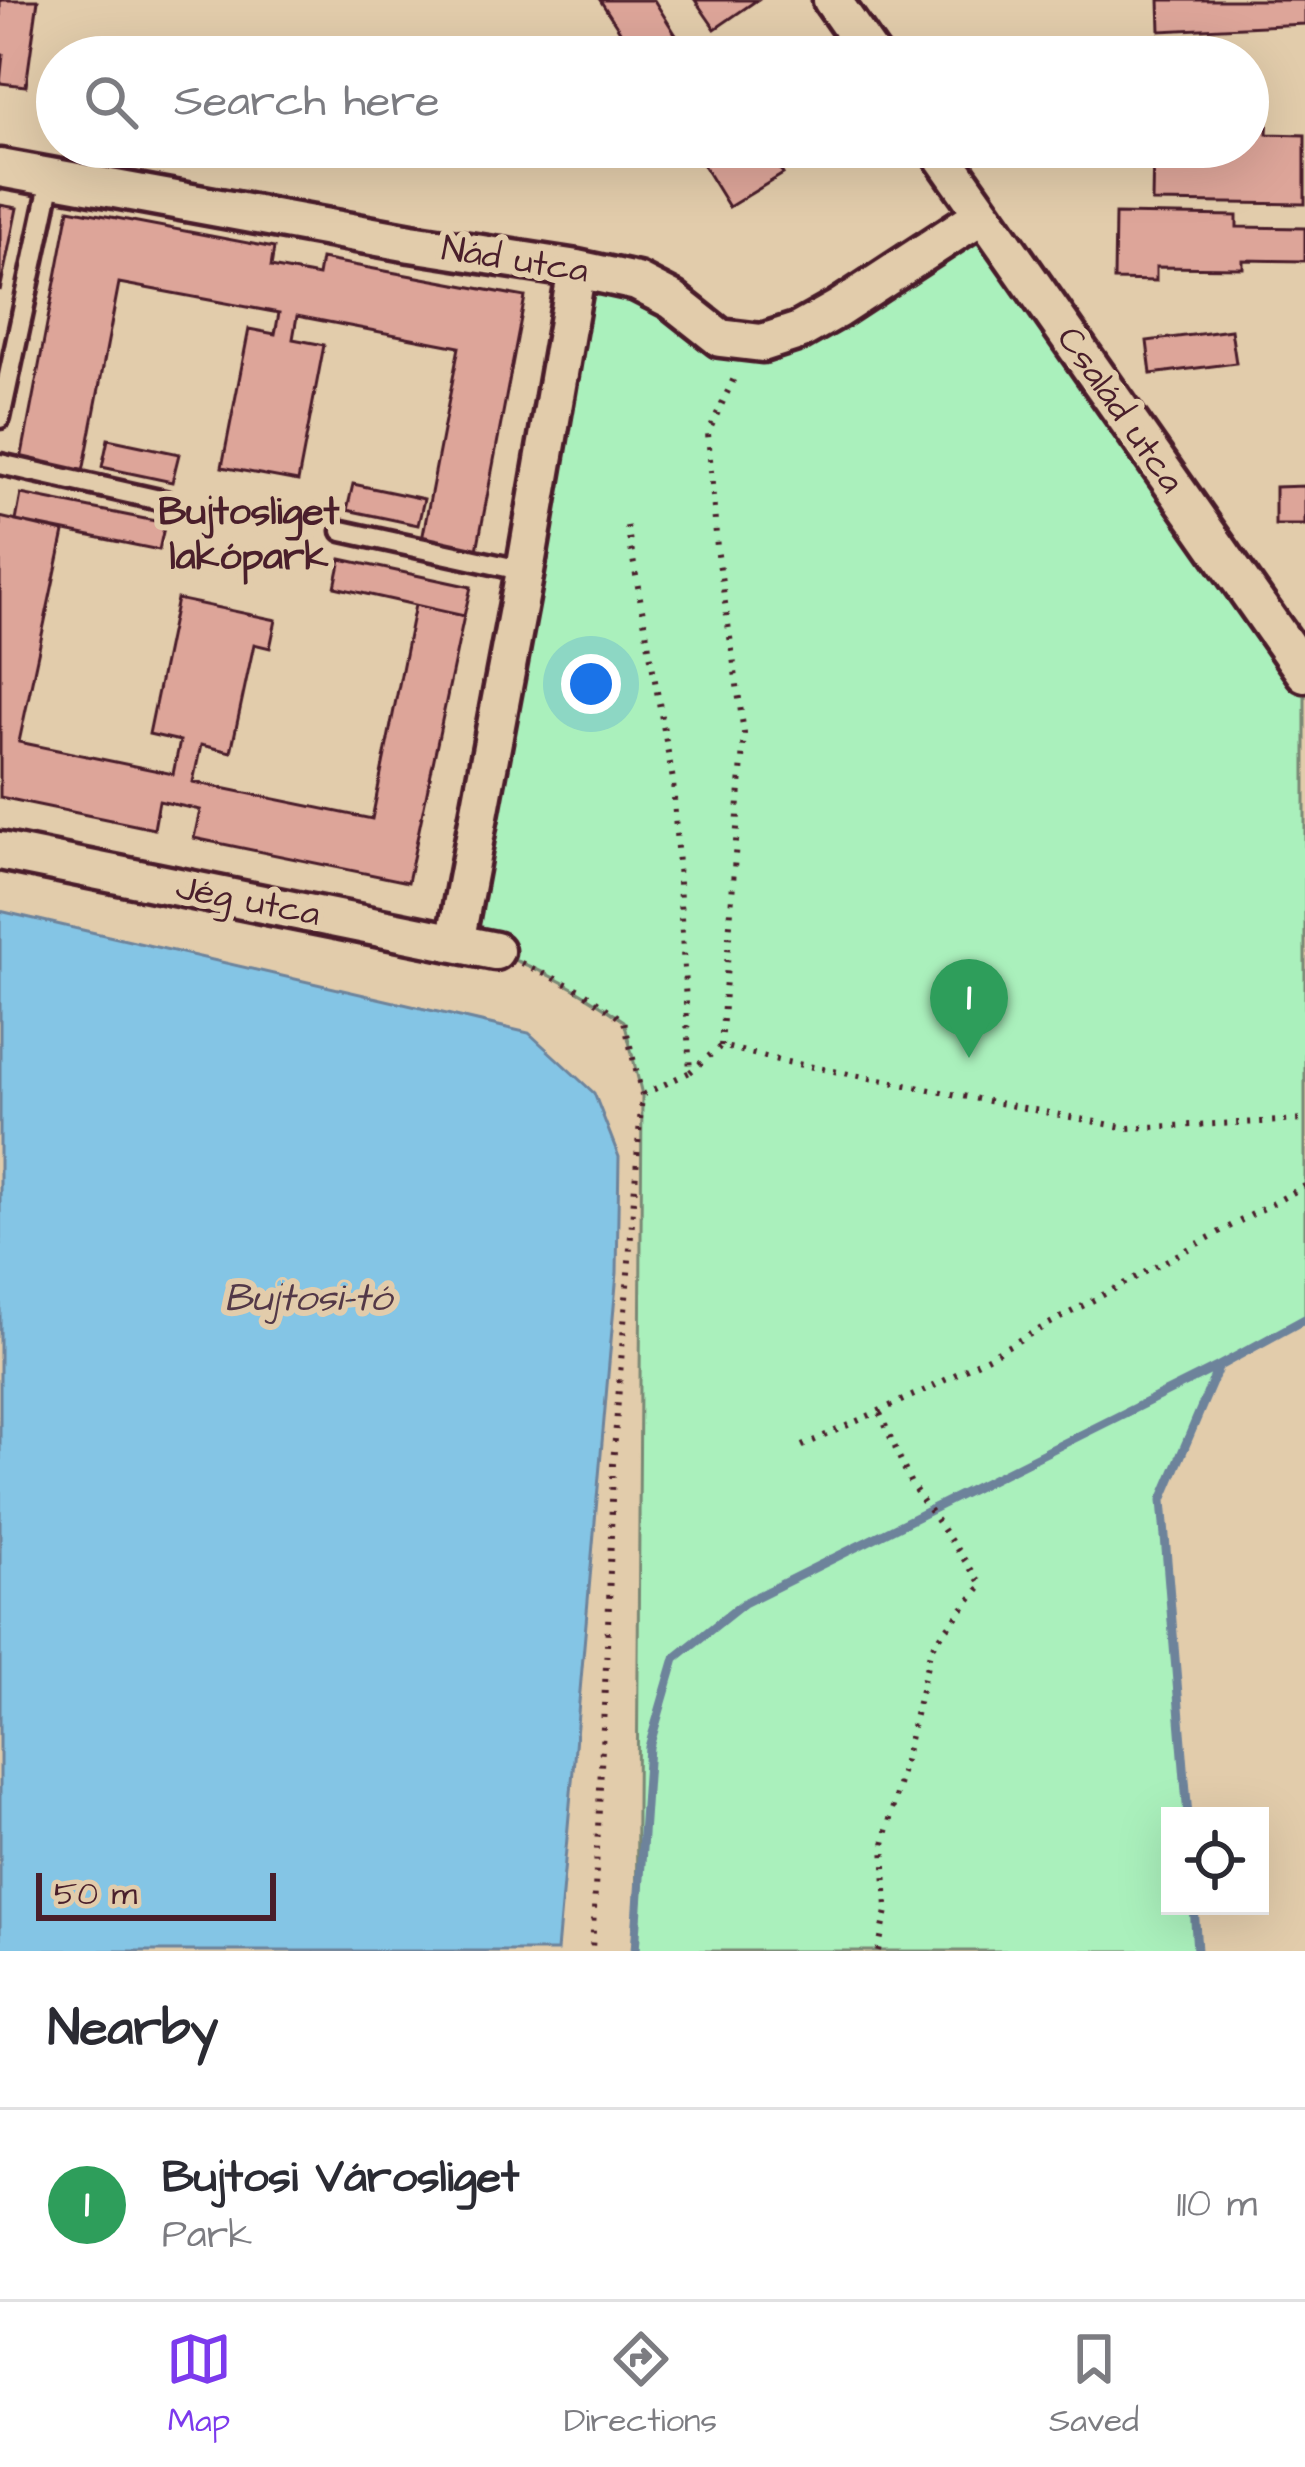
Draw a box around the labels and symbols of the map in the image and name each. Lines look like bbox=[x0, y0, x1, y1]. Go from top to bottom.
street label: Nád utca bbox=[438, 223, 592, 297]
street label: Család utca bbox=[1044, 316, 1196, 504]
district label: Bujtosliget lakópark bbox=[159, 486, 340, 585]
your location bbox=[561, 654, 621, 714]
street label: Jég utca bbox=[172, 862, 324, 941]
pin: 1 bbox=[930, 959, 1008, 1058]
water label: Bujtosi-tó bbox=[224, 1272, 395, 1326]
scale bar bbox=[36, 1867, 276, 1920]

